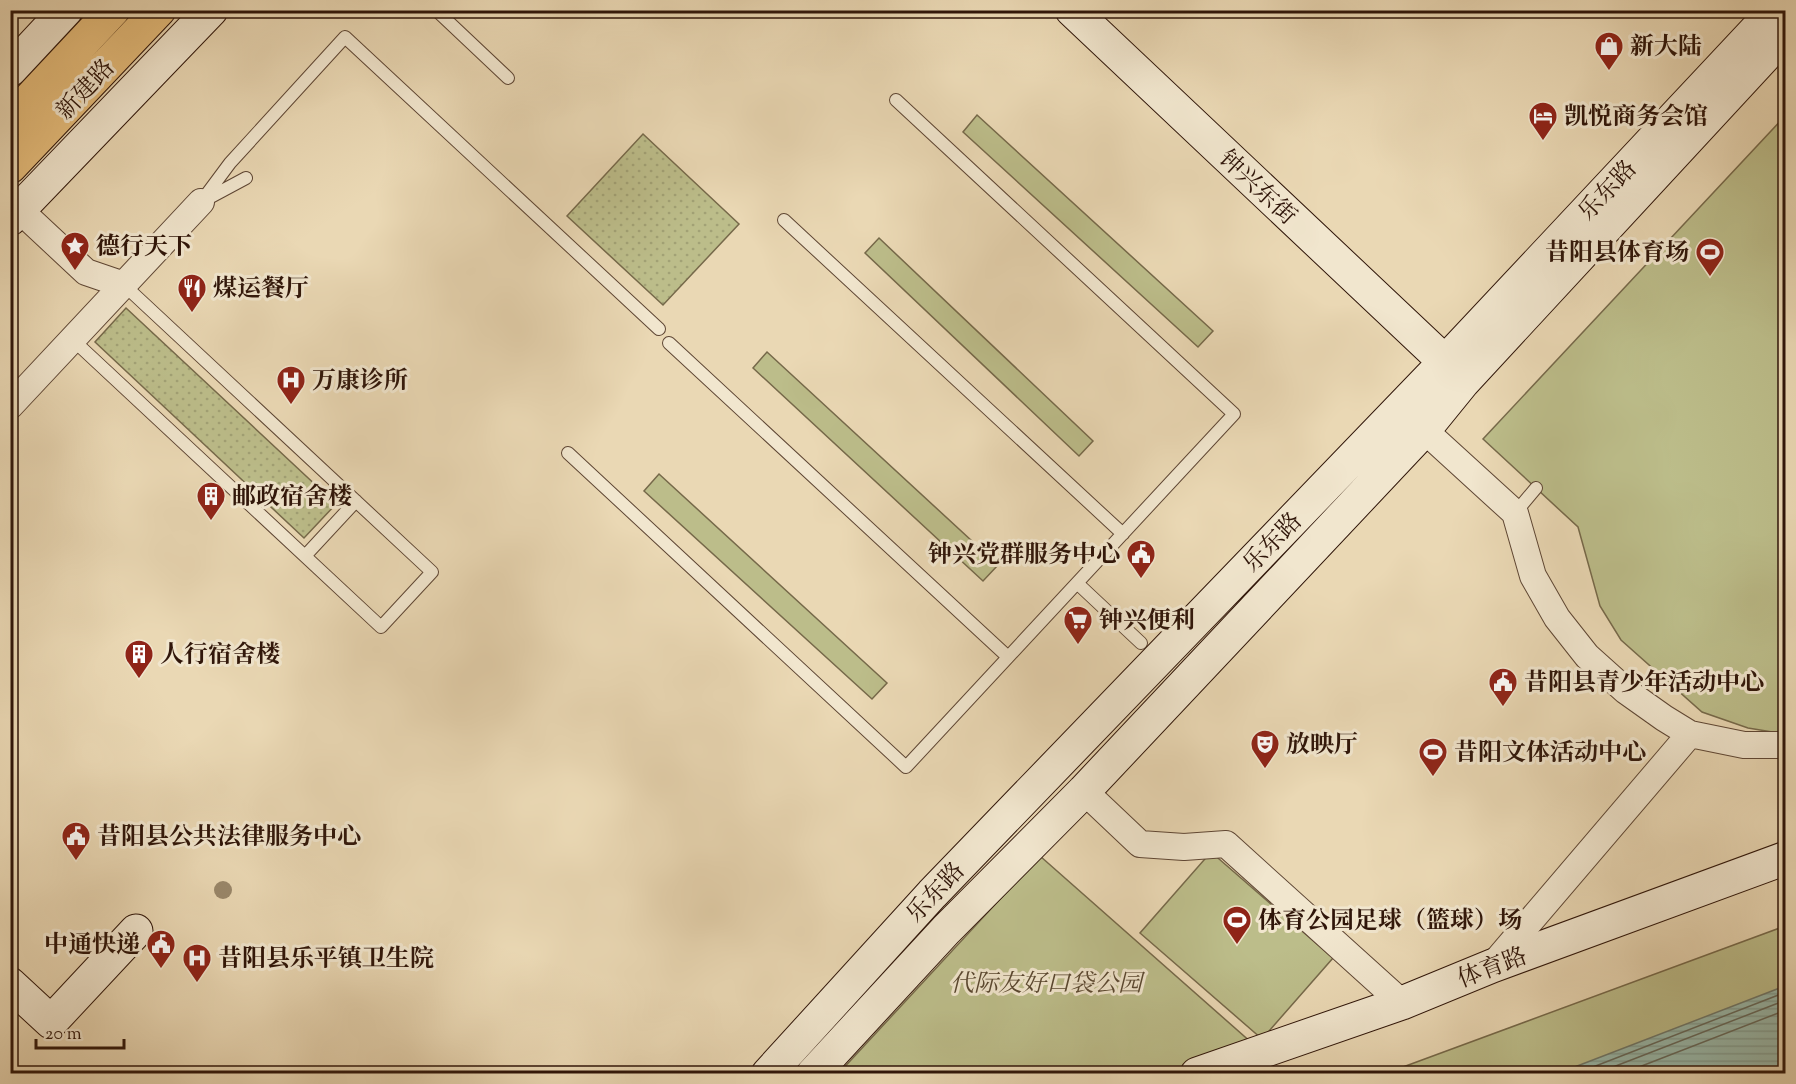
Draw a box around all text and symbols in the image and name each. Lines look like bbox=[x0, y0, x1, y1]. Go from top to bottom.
shop icon: 新大陆 bbox=[1593, 30, 1625, 72]
place label: 新大陆 bbox=[1630, 31, 1702, 65]
street label: 新建路 bbox=[49, 52, 123, 128]
hotel icon: 凯悦商务会馆 bbox=[1527, 100, 1559, 142]
place label: 凯悦商务会馆 bbox=[1564, 101, 1708, 135]
street label: 钟兴东街 bbox=[1210, 143, 1303, 234]
street label: 乐东路 bbox=[1571, 153, 1645, 229]
place icon: 德行天下 bbox=[59, 230, 91, 272]
place label: 德行天下 bbox=[96, 231, 192, 265]
sports icon: 昔阳县体育场 bbox=[1694, 236, 1726, 278]
place label: 昔阳县体育场 bbox=[1545, 237, 1689, 271]
restaurant icon: 煤运餐厅 bbox=[176, 272, 208, 314]
place label: 煤运餐厅 bbox=[213, 273, 309, 307]
hospital icon: 万康诊所 bbox=[275, 364, 307, 406]
place label: 万康诊所 bbox=[312, 365, 408, 399]
building icon: 邮政宿舍楼 bbox=[195, 480, 227, 522]
place label: 邮政宿舍楼 bbox=[232, 481, 352, 515]
street label: 乐东路 bbox=[1236, 506, 1311, 581]
public building icon: 钟兴党群服务中心 bbox=[1125, 538, 1157, 580]
place label: 钟兴党群服务中心 bbox=[928, 539, 1120, 573]
supermarket icon: 钟兴便利 bbox=[1062, 604, 1094, 646]
place label: 钟兴便利 bbox=[1099, 605, 1195, 639]
building icon: 人行宿舍楼 bbox=[123, 638, 155, 680]
place label: 人行宿舍楼 bbox=[160, 639, 280, 673]
public building icon: 昔阳县青少年活动中心 bbox=[1487, 666, 1519, 708]
place label: 昔阳县青少年活动中心 bbox=[1524, 667, 1764, 701]
theatre icon: 放映厅 bbox=[1249, 728, 1281, 770]
place label: 放映厅 bbox=[1286, 729, 1358, 763]
sports icon: 昔阳文体活动中心 bbox=[1417, 736, 1449, 778]
place label: 昔阳文体活动中心 bbox=[1454, 737, 1646, 771]
public building icon: 昔阳县公共法律服务中心 bbox=[60, 820, 92, 862]
place label: 昔阳县公共法律服务中心 bbox=[97, 821, 361, 855]
street label: 乐东路 bbox=[899, 855, 973, 931]
sports icon: 体育公园足球（篮球）场 bbox=[1221, 904, 1253, 946]
place label: 体育公园足球（篮球）场 bbox=[1258, 905, 1522, 939]
public building icon: 中通快递 bbox=[145, 928, 177, 970]
place label: 中通快递 bbox=[44, 929, 140, 963]
street label: 体育路 bbox=[1453, 940, 1532, 998]
hospital icon: 昔阳县乐平镇卫生院 bbox=[181, 942, 213, 984]
place label: 昔阳县乐平镇卫生院 bbox=[218, 943, 434, 977]
park label: 代际友好口袋公园 bbox=[950, 968, 1146, 1002]
scale bar bbox=[36, 1012, 124, 1050]
text: 20 m bbox=[45, 1022, 82, 1048]

